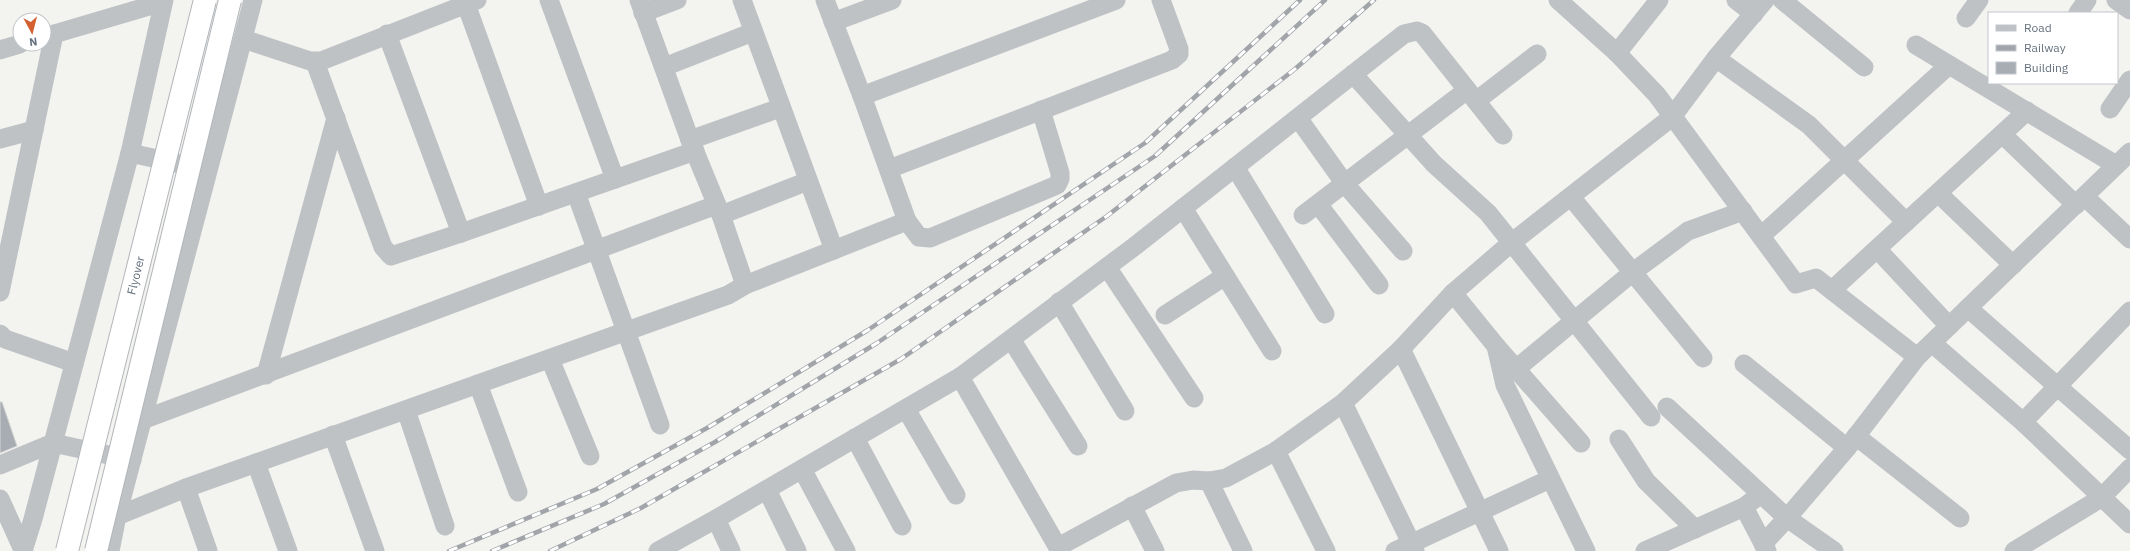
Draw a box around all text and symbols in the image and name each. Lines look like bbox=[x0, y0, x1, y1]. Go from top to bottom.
north arrow bbox=[12, 12, 52, 52]
legend bbox=[1988, 12, 2118, 84]
text: Road bbox=[2024, 20, 2052, 35]
text: N bbox=[28, 34, 38, 49]
text: Railway bbox=[2024, 40, 2066, 55]
text: Building bbox=[2024, 60, 2069, 75]
street label: Flyover bbox=[123, 254, 148, 296]

